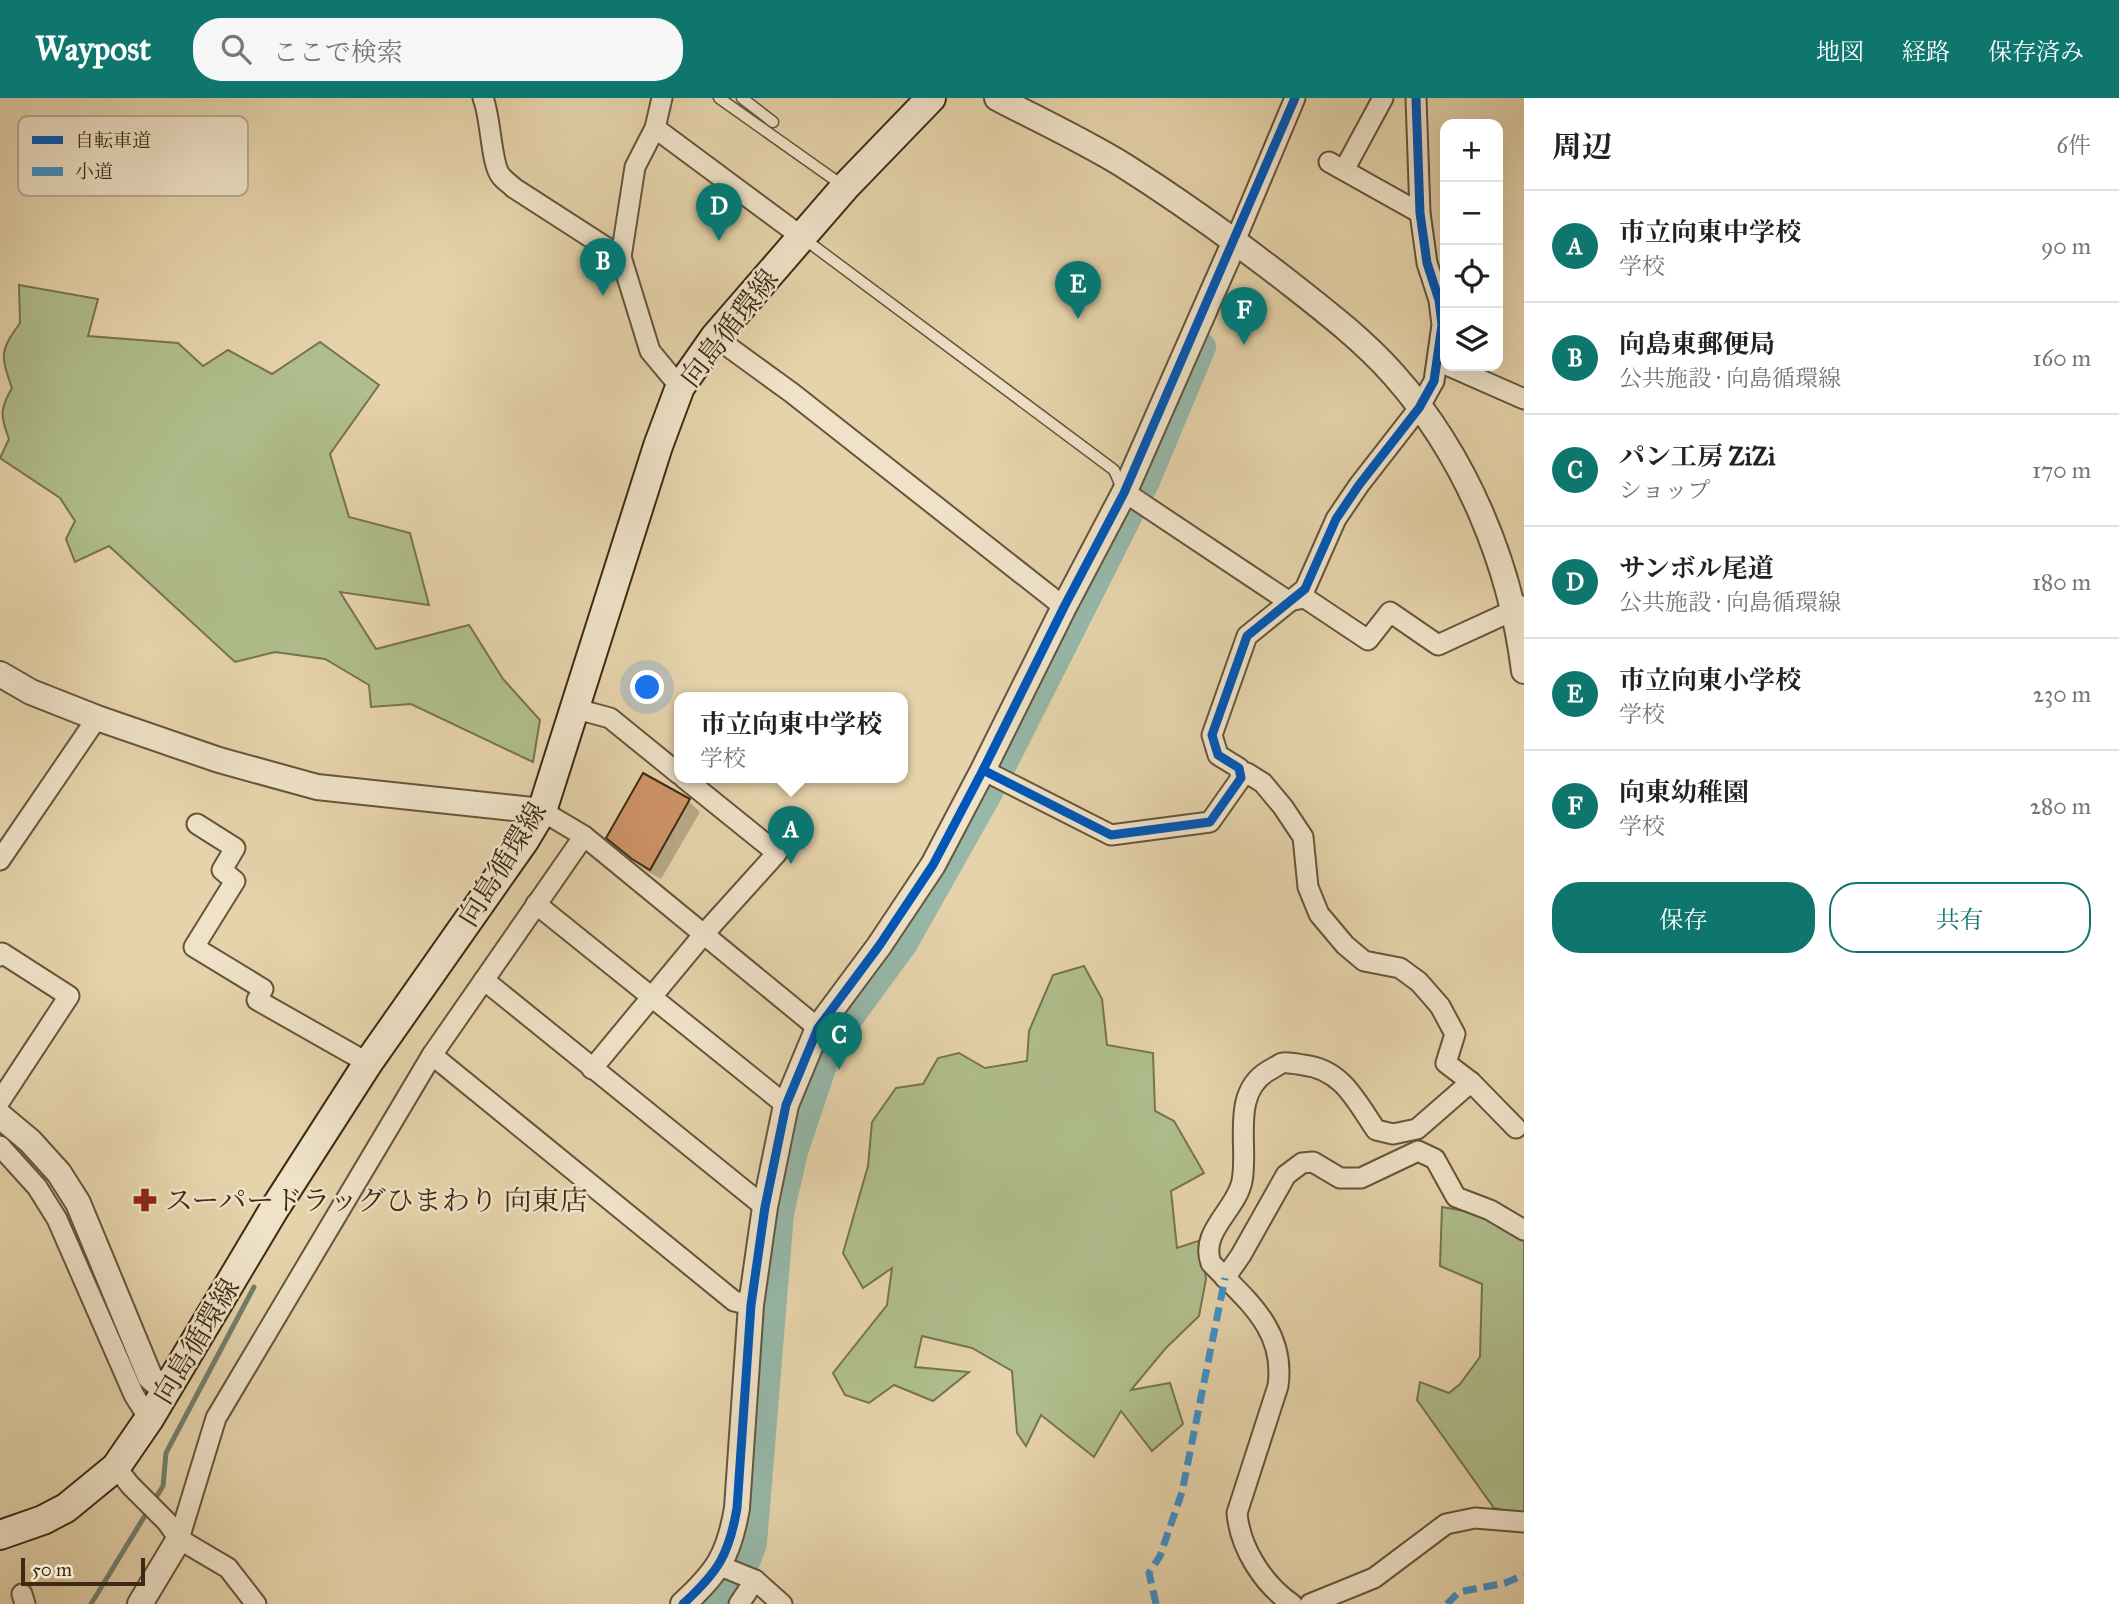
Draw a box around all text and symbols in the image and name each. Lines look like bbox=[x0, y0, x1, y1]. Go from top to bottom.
search box bbox=[193, 18, 683, 81]
text: Waypost bbox=[35, 29, 151, 69]
icon: search bbox=[217, 30, 255, 68]
text: ここで検索 bbox=[273, 36, 403, 68]
text: 地図 bbox=[1816, 37, 1864, 67]
text: 経路 bbox=[1902, 37, 1950, 67]
text: 保存済み bbox=[1988, 37, 2084, 67]
legend bbox=[18, 116, 248, 196]
map controls bbox=[1440, 119, 1503, 371]
button: + bbox=[1440, 119, 1503, 182]
text: 自転車道 bbox=[75, 129, 151, 152]
text: 周辺 bbox=[1552, 129, 1612, 165]
text: 6件 bbox=[2056, 131, 2091, 159]
text: 小道 bbox=[75, 160, 113, 183]
button: − bbox=[1440, 182, 1503, 245]
pin: D bbox=[696, 183, 742, 241]
text: 市立向東中学校 bbox=[1619, 216, 1801, 248]
text: A bbox=[1567, 232, 1583, 260]
text: 90 m bbox=[2041, 232, 2091, 260]
pin: B bbox=[580, 238, 626, 296]
button: locate bbox=[1440, 245, 1503, 308]
text: 学校 bbox=[1619, 252, 1665, 280]
pin: E bbox=[1055, 261, 1101, 319]
street label: 向島循環線 bbox=[672, 262, 786, 394]
pin: F bbox=[1221, 287, 1267, 345]
button: layers bbox=[1440, 308, 1503, 371]
text: 向島東郵便局 bbox=[1619, 328, 1775, 360]
text: B bbox=[1567, 344, 1583, 372]
text: 160 m bbox=[2033, 344, 2091, 372]
text: 公共施設 · 向島循環線 bbox=[1619, 364, 1841, 392]
text: パン工房 ZiZi bbox=[1619, 440, 1775, 472]
text: C bbox=[1567, 456, 1583, 484]
text: 170 m bbox=[2032, 456, 2091, 484]
text: ショップ bbox=[1619, 476, 1711, 504]
text: サンボル尾道 bbox=[1619, 552, 1774, 584]
text: D bbox=[1566, 568, 1584, 596]
text: 180 m bbox=[2032, 568, 2091, 596]
text: 公共施設 · 向島循環線 bbox=[1619, 588, 1841, 616]
text: 市立向東小学校 bbox=[1619, 664, 1801, 696]
your location bbox=[630, 670, 664, 704]
text: E bbox=[1567, 680, 1583, 708]
text: 230 m bbox=[2033, 680, 2091, 708]
popup bbox=[674, 692, 908, 783]
text: 学校 bbox=[1619, 700, 1665, 728]
text: 市立向東中学校 bbox=[700, 708, 882, 740]
text: 学校 bbox=[700, 744, 746, 772]
text: 向東幼稚園 bbox=[1619, 776, 1749, 808]
text: F bbox=[1567, 792, 1583, 820]
text: 280 m bbox=[2030, 792, 2091, 820]
street label: 向島循環線 bbox=[450, 795, 554, 933]
pin: A bbox=[768, 806, 814, 864]
text: 学校 bbox=[1619, 812, 1665, 840]
button: 保存 bbox=[1552, 882, 1815, 953]
button: 共有 bbox=[1829, 882, 2091, 953]
pin: C bbox=[816, 1012, 862, 1070]
place label: スーパードラッグひまわり 向東店 bbox=[165, 1183, 588, 1218]
pharmacy icon: スーパードラッグひまわり 向東店 bbox=[131, 1186, 159, 1214]
street label: 向島循環線 bbox=[145, 1272, 247, 1410]
scale bar bbox=[21, 1555, 145, 1587]
text: 50 m bbox=[32, 1558, 72, 1581]

